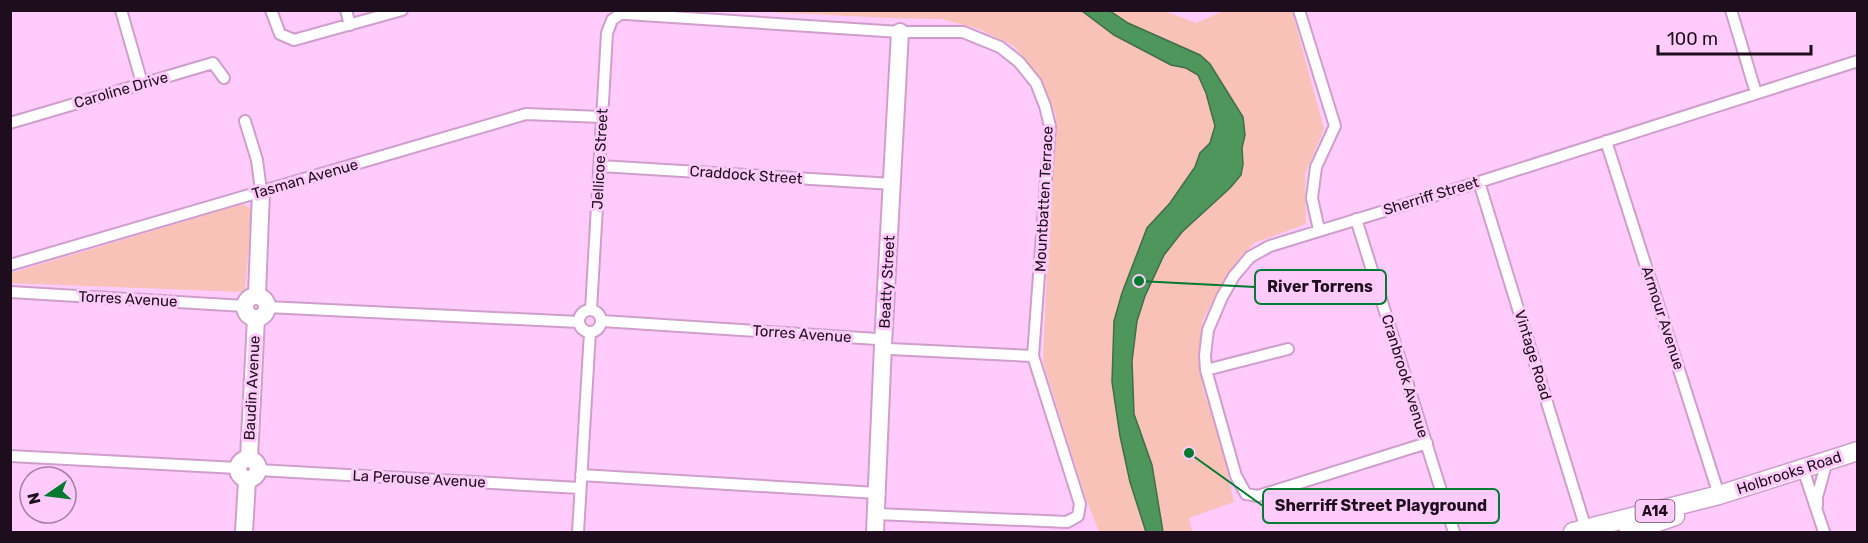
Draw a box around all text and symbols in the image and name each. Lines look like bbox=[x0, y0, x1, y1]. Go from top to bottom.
scale bar bbox=[1658, 18, 1811, 56]
text: 100 m bbox=[1667, 28, 1718, 50]
street label: Caroline Drive bbox=[72, 68, 170, 112]
street label: Jellicoe Street bbox=[588, 108, 612, 210]
street label: Mountbatten Terrace bbox=[1031, 126, 1057, 272]
street label: Tasman Avenue bbox=[250, 155, 360, 203]
street label: Craddock Street bbox=[689, 162, 803, 188]
street label: Sherriff Street bbox=[1381, 173, 1481, 219]
street label: Beatty Street bbox=[876, 235, 898, 329]
street label: Armour Avenue bbox=[1638, 264, 1688, 372]
callout: River Torrens bbox=[1255, 270, 1386, 304]
text: River Torrens bbox=[1267, 277, 1373, 296]
street label: Torres Avenue bbox=[78, 287, 178, 311]
street label: Vintage Road bbox=[1511, 308, 1555, 402]
street label: Cranbrook Avenue bbox=[1378, 312, 1432, 440]
street label: Torres Avenue bbox=[752, 322, 852, 346]
street label: Baudin Avenue bbox=[240, 335, 264, 441]
street label: Holbrooks Road bbox=[1734, 448, 1844, 498]
north arrow bbox=[18, 465, 78, 525]
street label: La Perouse Avenue bbox=[352, 467, 486, 491]
callout: Sherriff Street Playground bbox=[1263, 489, 1499, 523]
text: N bbox=[23, 491, 45, 506]
text: Sherriff Street Playground bbox=[1275, 496, 1487, 515]
road number: A14 bbox=[1636, 500, 1674, 522]

